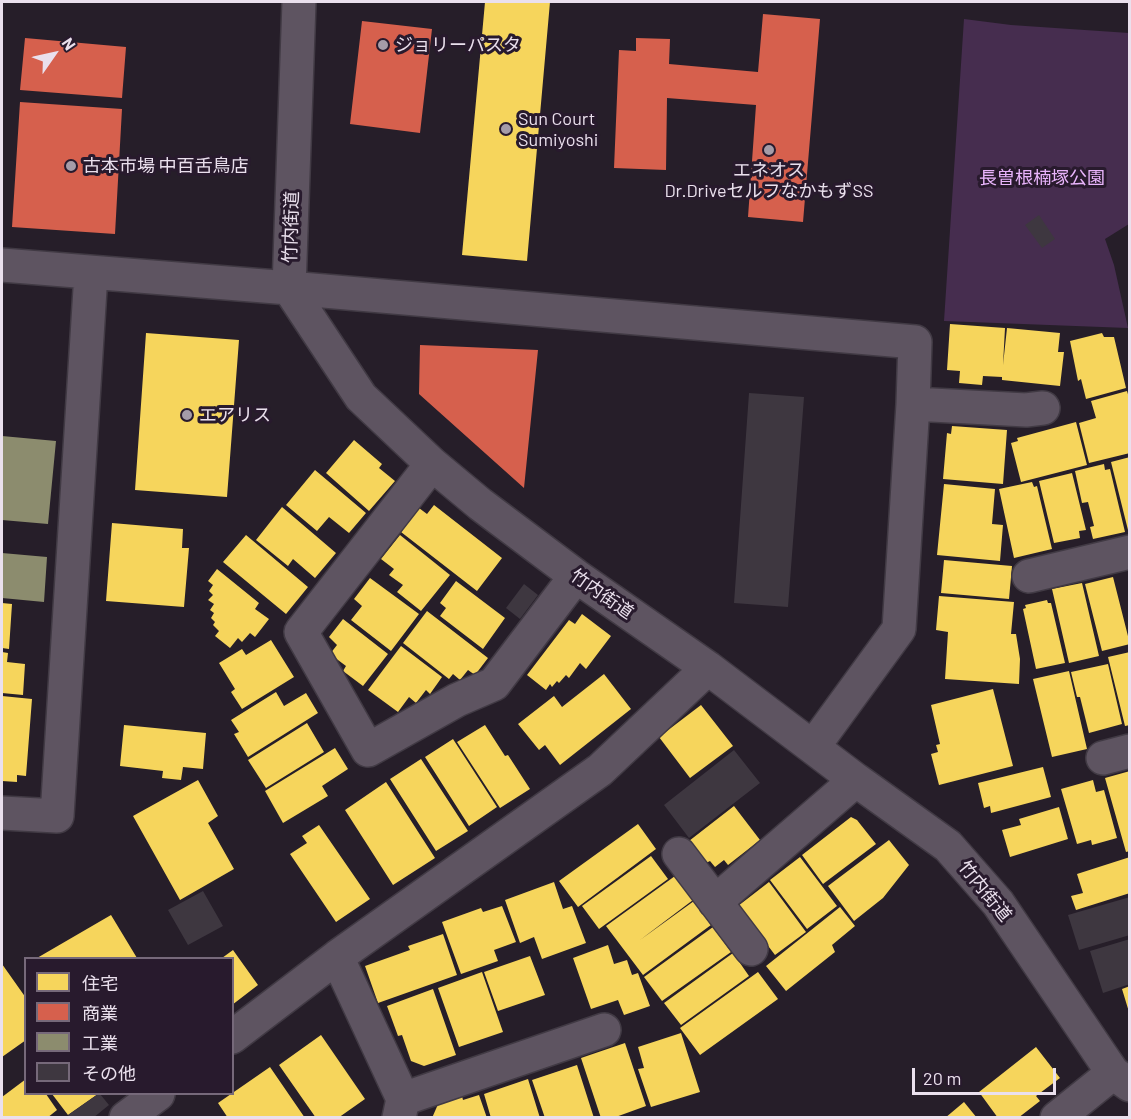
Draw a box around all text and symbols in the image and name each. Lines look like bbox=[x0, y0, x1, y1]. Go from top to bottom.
north arrow bbox=[24, 24, 84, 84]
text: N bbox=[58, 34, 80, 53]
place label: ジョリーパスタ bbox=[395, 34, 521, 56]
marker: ジョリーパスタ bbox=[376, 38, 390, 52]
place label: Sun Court Sumiyoshi bbox=[518, 108, 598, 150]
marker: Sun Court Sumiyoshi bbox=[499, 122, 513, 136]
marker: エネオス Dr.DriveセルフなかもずSS bbox=[762, 143, 776, 157]
place label: 古本市場 中百舌鳥店 bbox=[83, 155, 249, 177]
marker: 古本市場 中百舌鳥店 bbox=[64, 159, 78, 173]
place label: エネオス Dr.DriveセルフなかもずSS bbox=[664, 159, 874, 201]
park label: 長曽根楠塚公園 bbox=[979, 167, 1105, 189]
street label: 竹内街道 bbox=[279, 191, 303, 263]
place label: エアリス bbox=[199, 404, 271, 426]
marker: エアリス bbox=[180, 408, 194, 422]
street label: 竹内街道 bbox=[566, 565, 638, 623]
street label: 竹内街道 bbox=[954, 856, 1016, 926]
legend bbox=[24, 957, 234, 1095]
text: 住宅 bbox=[82, 972, 118, 994]
text: 商業 bbox=[82, 1002, 118, 1024]
text: 工業 bbox=[82, 1032, 118, 1054]
scale bar bbox=[915, 1056, 1059, 1094]
text: その他 bbox=[82, 1062, 136, 1084]
text: 20 m bbox=[923, 1067, 961, 1089]

